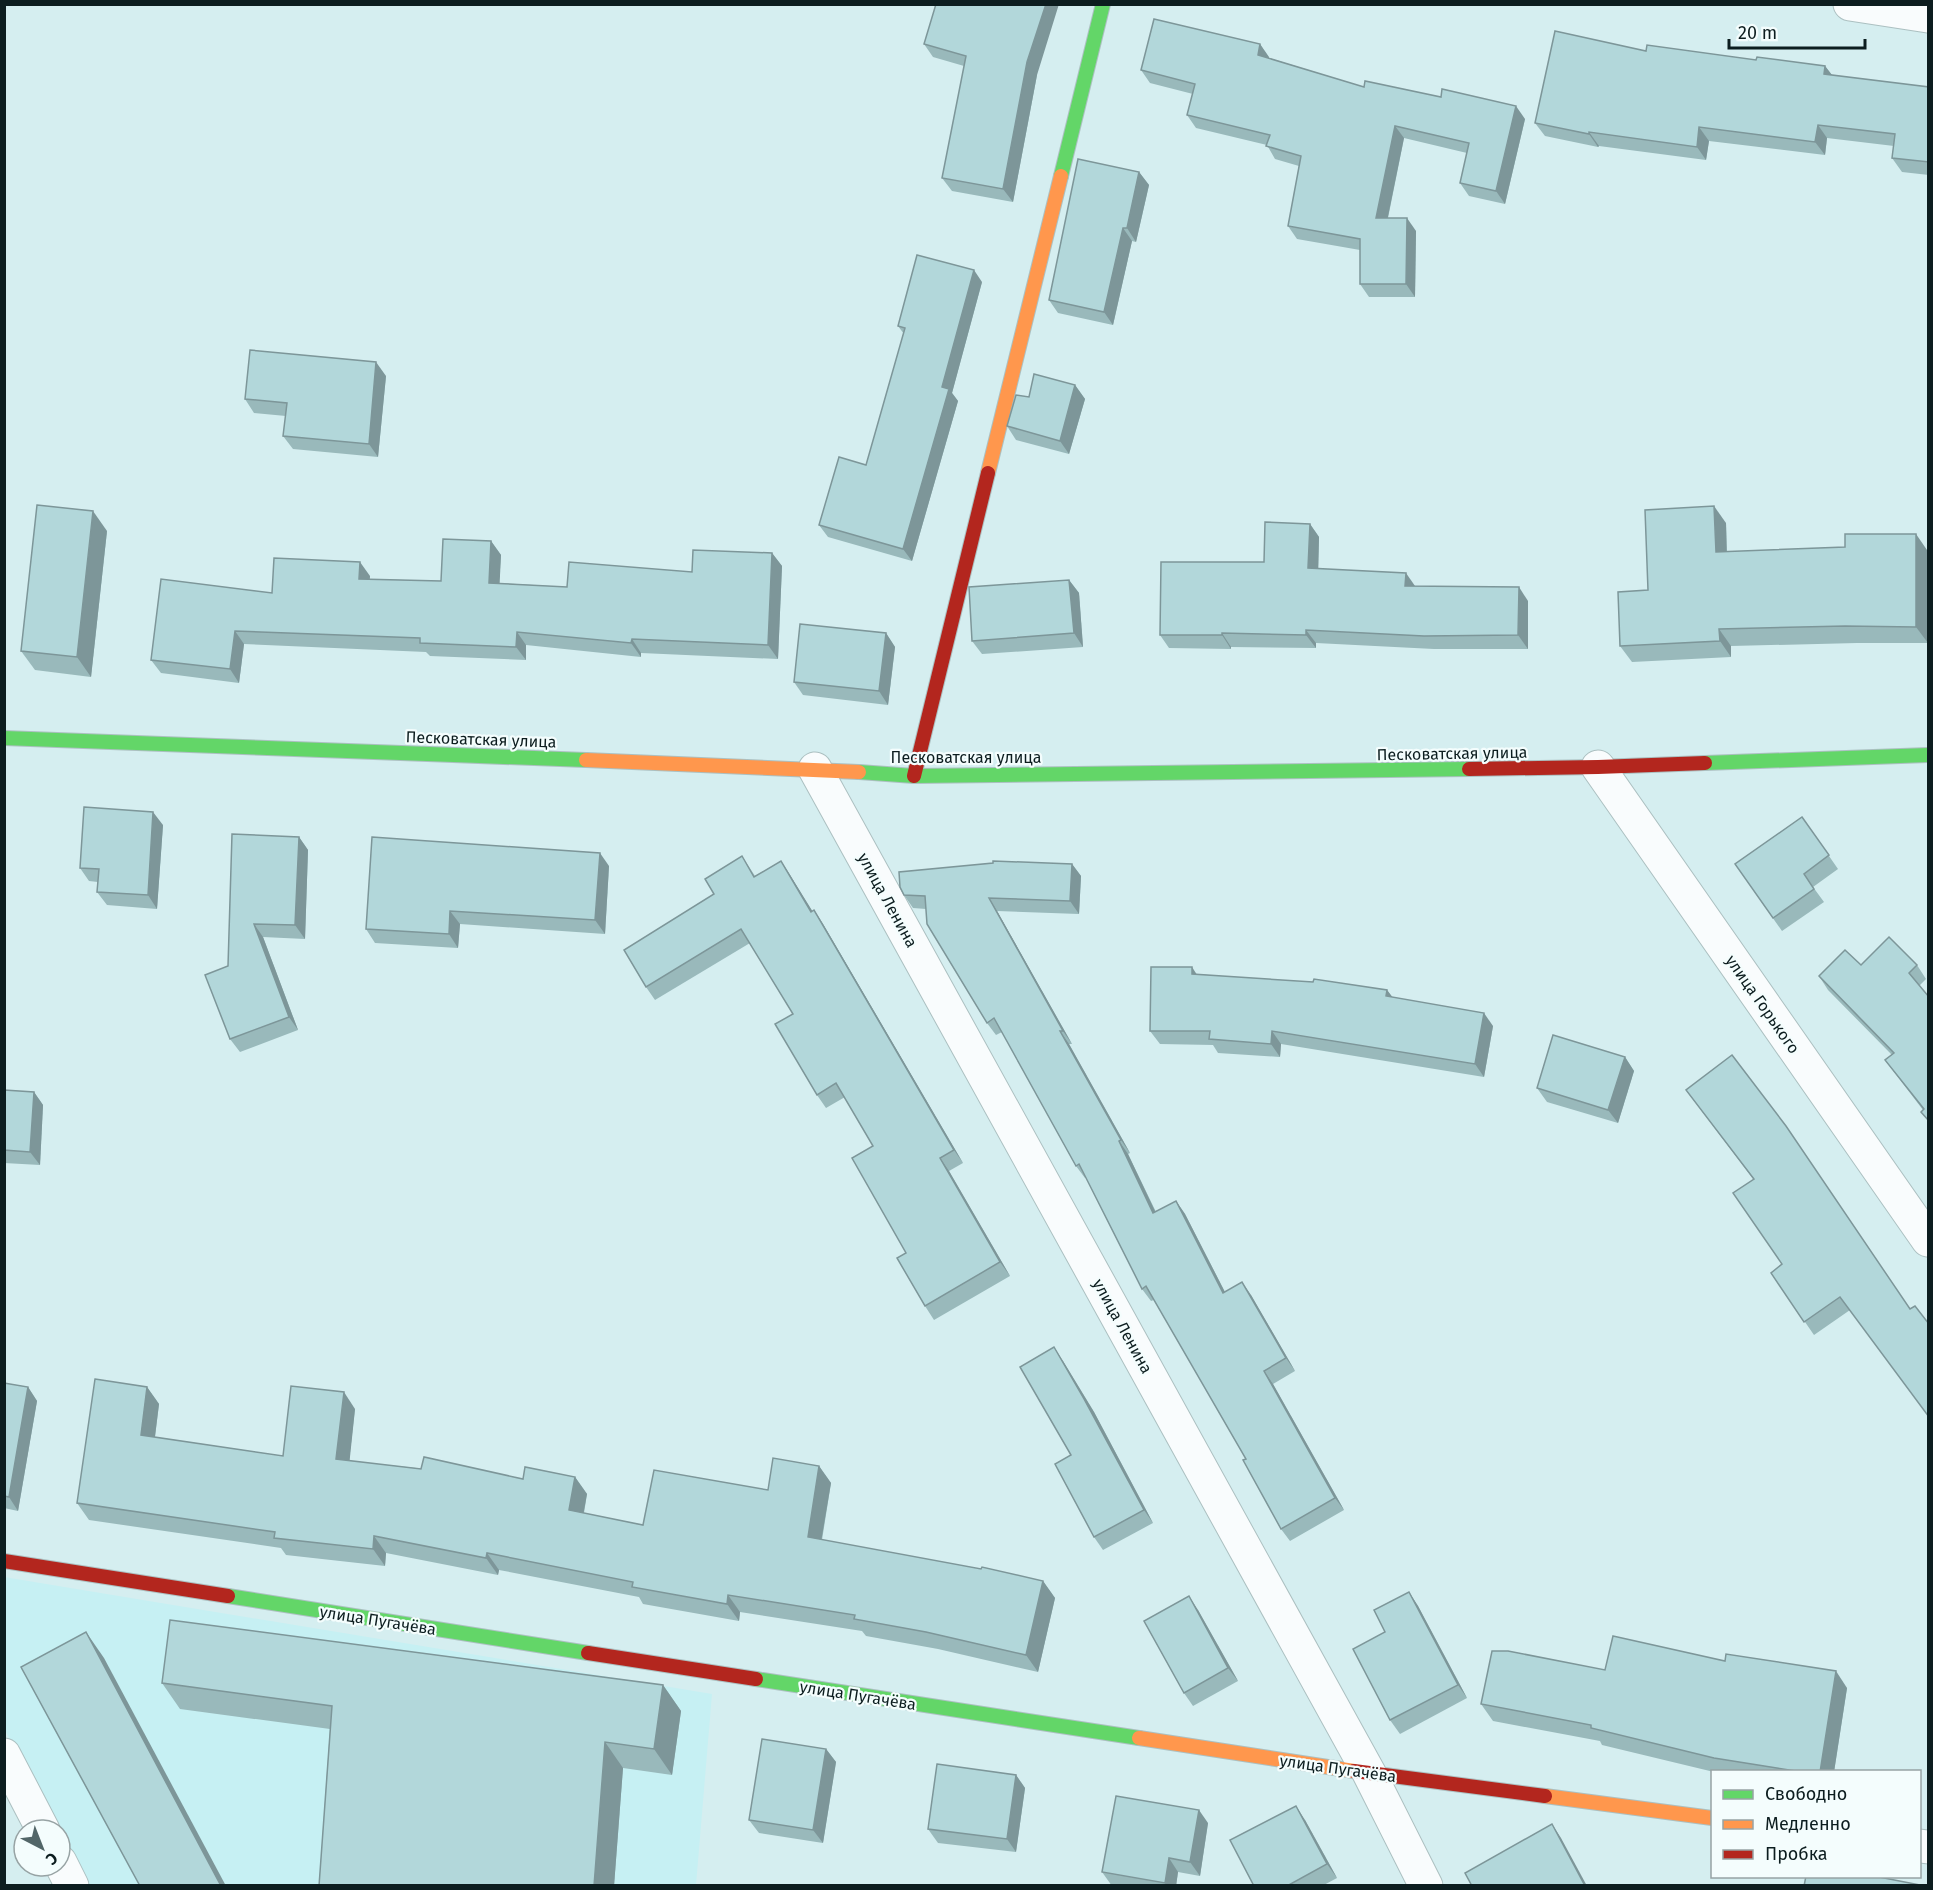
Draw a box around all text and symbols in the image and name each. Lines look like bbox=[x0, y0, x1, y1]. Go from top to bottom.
scale bar bbox=[1729, 12, 1866, 50]
text: 20 m bbox=[1738, 22, 1777, 44]
street label: Песковатская улица bbox=[405, 727, 557, 752]
street label: Песковатская улица bbox=[1376, 743, 1528, 764]
street label: Песковатская улица bbox=[891, 748, 1041, 767]
street label: улица Ленина bbox=[854, 850, 921, 951]
street label: улица Горького bbox=[1722, 951, 1804, 1057]
street label: улица Ленина bbox=[1089, 1276, 1156, 1377]
street label: улица Пугачёва bbox=[318, 1602, 437, 1639]
street label: улица Пугачёва bbox=[798, 1677, 917, 1714]
street label: улица Пугачёва bbox=[1278, 1751, 1397, 1786]
legend bbox=[1711, 1770, 1921, 1878]
text: Свободно bbox=[1765, 1783, 1847, 1805]
text: Медленно bbox=[1765, 1813, 1851, 1835]
north arrow bbox=[12, 1818, 72, 1878]
text: Пробка bbox=[1765, 1843, 1828, 1865]
text: С bbox=[41, 1849, 61, 1869]

